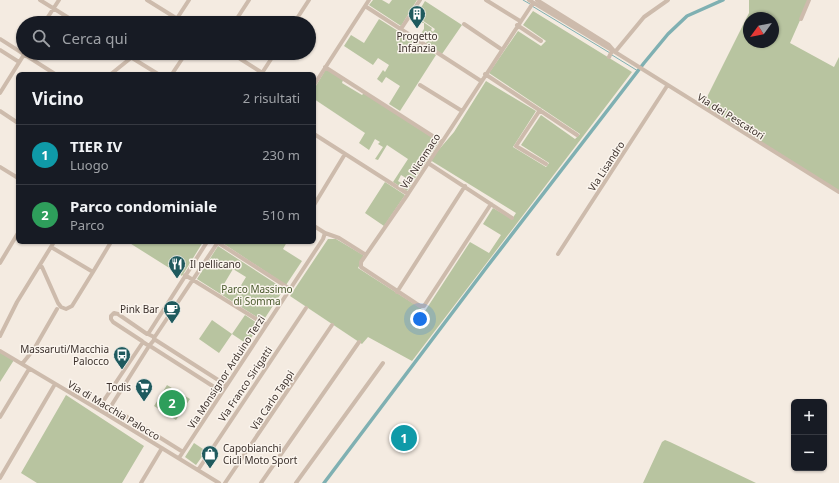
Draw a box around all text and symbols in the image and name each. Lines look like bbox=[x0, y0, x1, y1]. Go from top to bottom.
building icon: Progetto Infanzia bbox=[407, 4, 427, 29]
north arrow bbox=[743, 12, 779, 48]
search box bbox=[16, 16, 316, 60]
icon: search bbox=[30, 27, 52, 49]
text: Cerca qui bbox=[62, 28, 128, 48]
place label: Progetto Infanzia bbox=[396, 29, 438, 55]
text: Vicino bbox=[32, 87, 84, 110]
text: 2 risultati bbox=[243, 89, 300, 107]
street label: Via dei Pescatori bbox=[695, 90, 767, 142]
street label: Via Nicomaco bbox=[397, 131, 443, 191]
text: TIER IV bbox=[70, 136, 122, 156]
street label: Via Lisandro bbox=[585, 138, 627, 194]
text: 1 bbox=[41, 146, 49, 164]
text: 230 m bbox=[262, 146, 300, 164]
text: Luogo bbox=[70, 156, 109, 174]
text: Parco condominiale bbox=[70, 196, 217, 216]
text: 2 bbox=[41, 206, 49, 224]
text: 510 m bbox=[262, 206, 300, 224]
text: Parco bbox=[70, 216, 104, 234]
restaurant icon: Il pellicano bbox=[167, 254, 187, 279]
place label: Il pellicano bbox=[190, 257, 241, 271]
park label: Parco Massimo di Somma bbox=[221, 282, 293, 308]
cafe icon: Pink Bar bbox=[162, 299, 182, 324]
place label: Pink Bar bbox=[120, 302, 159, 316]
your location bbox=[410, 309, 430, 329]
street label: Via Monsignor Arduino Terzi bbox=[184, 313, 268, 431]
place label: Massaruti/Macchia Palocco bbox=[20, 342, 109, 368]
street label: Via Franco Sirigatti bbox=[215, 344, 275, 424]
bus stop icon: Massaruti/Macchia Palocco bbox=[112, 345, 132, 370]
street label: Via Carlo Tappi bbox=[247, 367, 297, 433]
street label: Via di Macchia Palocco bbox=[65, 377, 163, 443]
supermarket icon: Todis bbox=[134, 377, 154, 402]
place label: Todis bbox=[107, 380, 131, 394]
pin: 2 bbox=[159, 388, 185, 418]
map controls bbox=[791, 399, 827, 471]
button: + bbox=[791, 399, 827, 435]
pin: 1 bbox=[391, 423, 417, 453]
button: − bbox=[791, 435, 827, 471]
place label: Capobianchi Cicli Moto Sport bbox=[223, 441, 298, 467]
shop icon: Capobianchi Cicli Moto Sport bbox=[200, 444, 220, 469]

